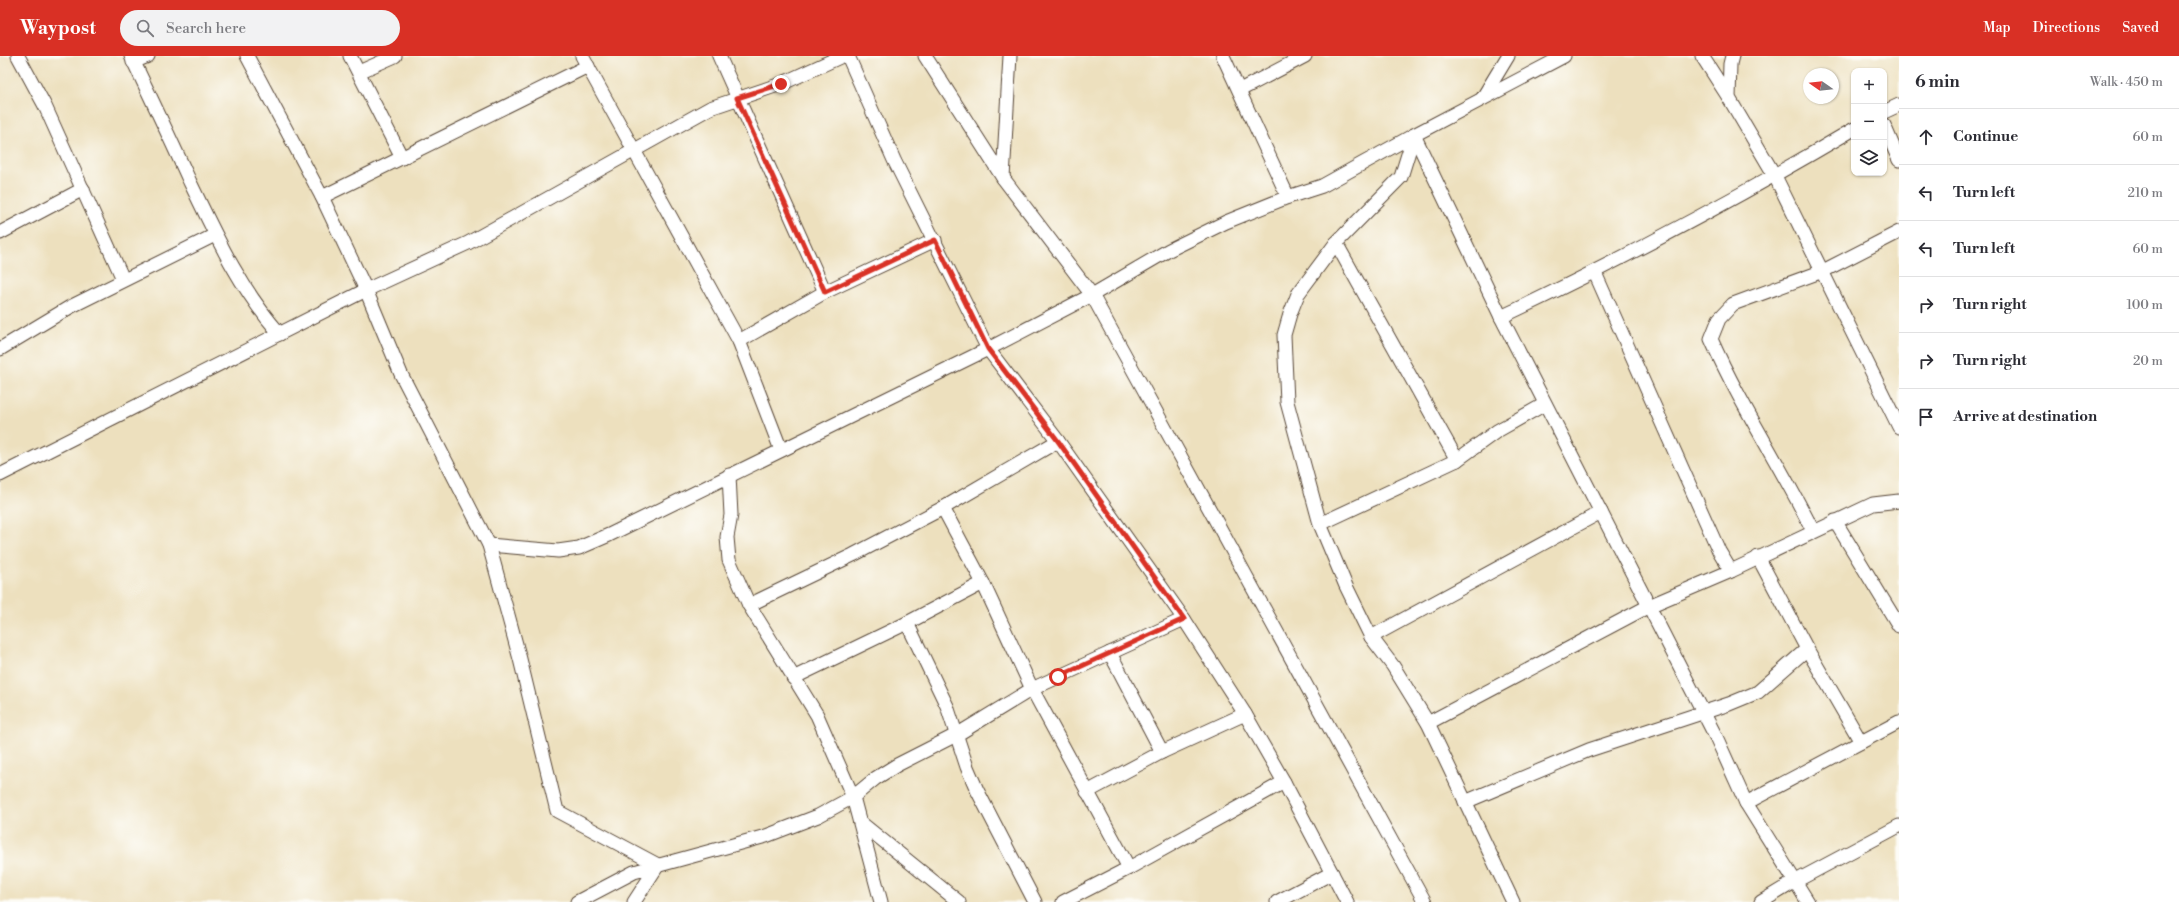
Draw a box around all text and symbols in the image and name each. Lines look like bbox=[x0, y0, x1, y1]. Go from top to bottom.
search box bbox=[120, 10, 400, 46]
text: Waypost bbox=[20, 16, 96, 40]
icon: search bbox=[134, 17, 156, 39]
text: Search here bbox=[166, 19, 246, 38]
text: Map bbox=[1983, 19, 2011, 37]
text: Directions bbox=[2033, 19, 2100, 37]
text: Saved bbox=[2122, 19, 2159, 37]
north arrow bbox=[1803, 68, 1839, 104]
map controls bbox=[1851, 68, 1887, 176]
button: + bbox=[1851, 68, 1887, 104]
text: 6 min bbox=[1915, 71, 1960, 93]
text: Walk · 450 m bbox=[2090, 74, 2163, 90]
route end bbox=[772, 75, 790, 93]
button: − bbox=[1851, 104, 1887, 140]
icon: ahead bbox=[1915, 126, 1937, 148]
text: Continue bbox=[1953, 127, 2018, 146]
text: 60 m bbox=[2132, 129, 2163, 145]
button: layers bbox=[1851, 140, 1887, 176]
icon: left bbox=[1915, 182, 1937, 204]
text: Turn left bbox=[1953, 183, 2015, 202]
text: 210 m bbox=[2128, 185, 2163, 201]
icon: left bbox=[1915, 238, 1937, 260]
text: Turn left bbox=[1953, 239, 2015, 258]
text: 60 m bbox=[2132, 241, 2163, 257]
icon: right bbox=[1915, 294, 1937, 316]
text: Turn right bbox=[1953, 295, 2027, 314]
text: 100 m bbox=[2127, 297, 2163, 313]
icon: right bbox=[1915, 350, 1937, 372]
text: Turn right bbox=[1953, 351, 2027, 370]
text: 20 m bbox=[2133, 353, 2163, 369]
icon: arrive bbox=[1915, 406, 1937, 428]
text: Arrive at destination bbox=[1953, 407, 2097, 426]
route start bbox=[1049, 668, 1067, 686]

